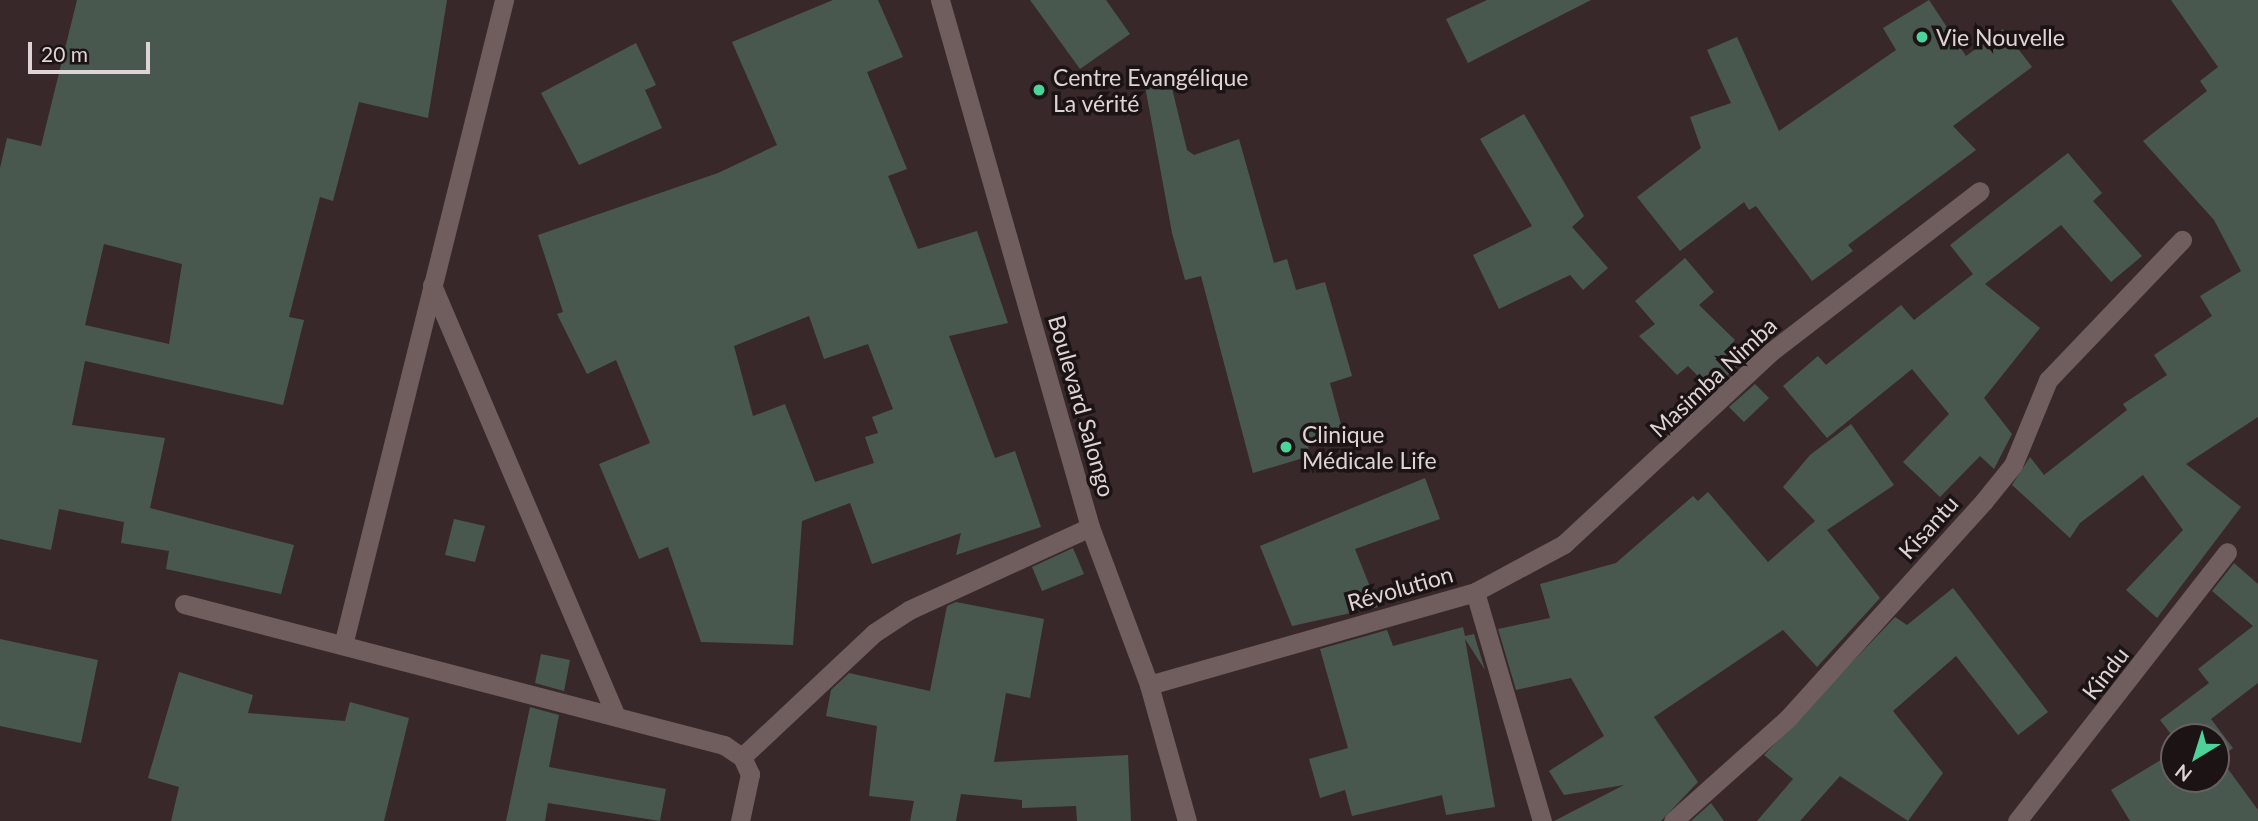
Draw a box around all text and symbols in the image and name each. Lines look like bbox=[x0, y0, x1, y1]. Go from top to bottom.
place label: Vie Nouvelle bbox=[1936, 23, 2065, 51]
scale bar bbox=[32, 28, 154, 72]
marker: Vie Nouvelle bbox=[1914, 29, 1930, 45]
text: 20 m bbox=[41, 41, 88, 66]
place label: Centre Evangélique La vérité bbox=[1053, 63, 1248, 117]
marker: Centre Evangélique La vérité bbox=[1031, 82, 1047, 98]
street label: Masimba Nimba bbox=[1644, 311, 1782, 443]
street label: Boulevard Salongo bbox=[1043, 312, 1121, 500]
place label: Clinique Médicale Life bbox=[1302, 420, 1437, 474]
marker: Clinique Médicale Life bbox=[1276, 437, 1296, 457]
street label: Kisantu bbox=[1892, 490, 1964, 564]
street label: Révolution bbox=[1344, 560, 1456, 616]
street label: Kindu bbox=[2076, 641, 2134, 705]
north arrow bbox=[2160, 723, 2230, 793]
text: N bbox=[2170, 760, 2196, 787]

